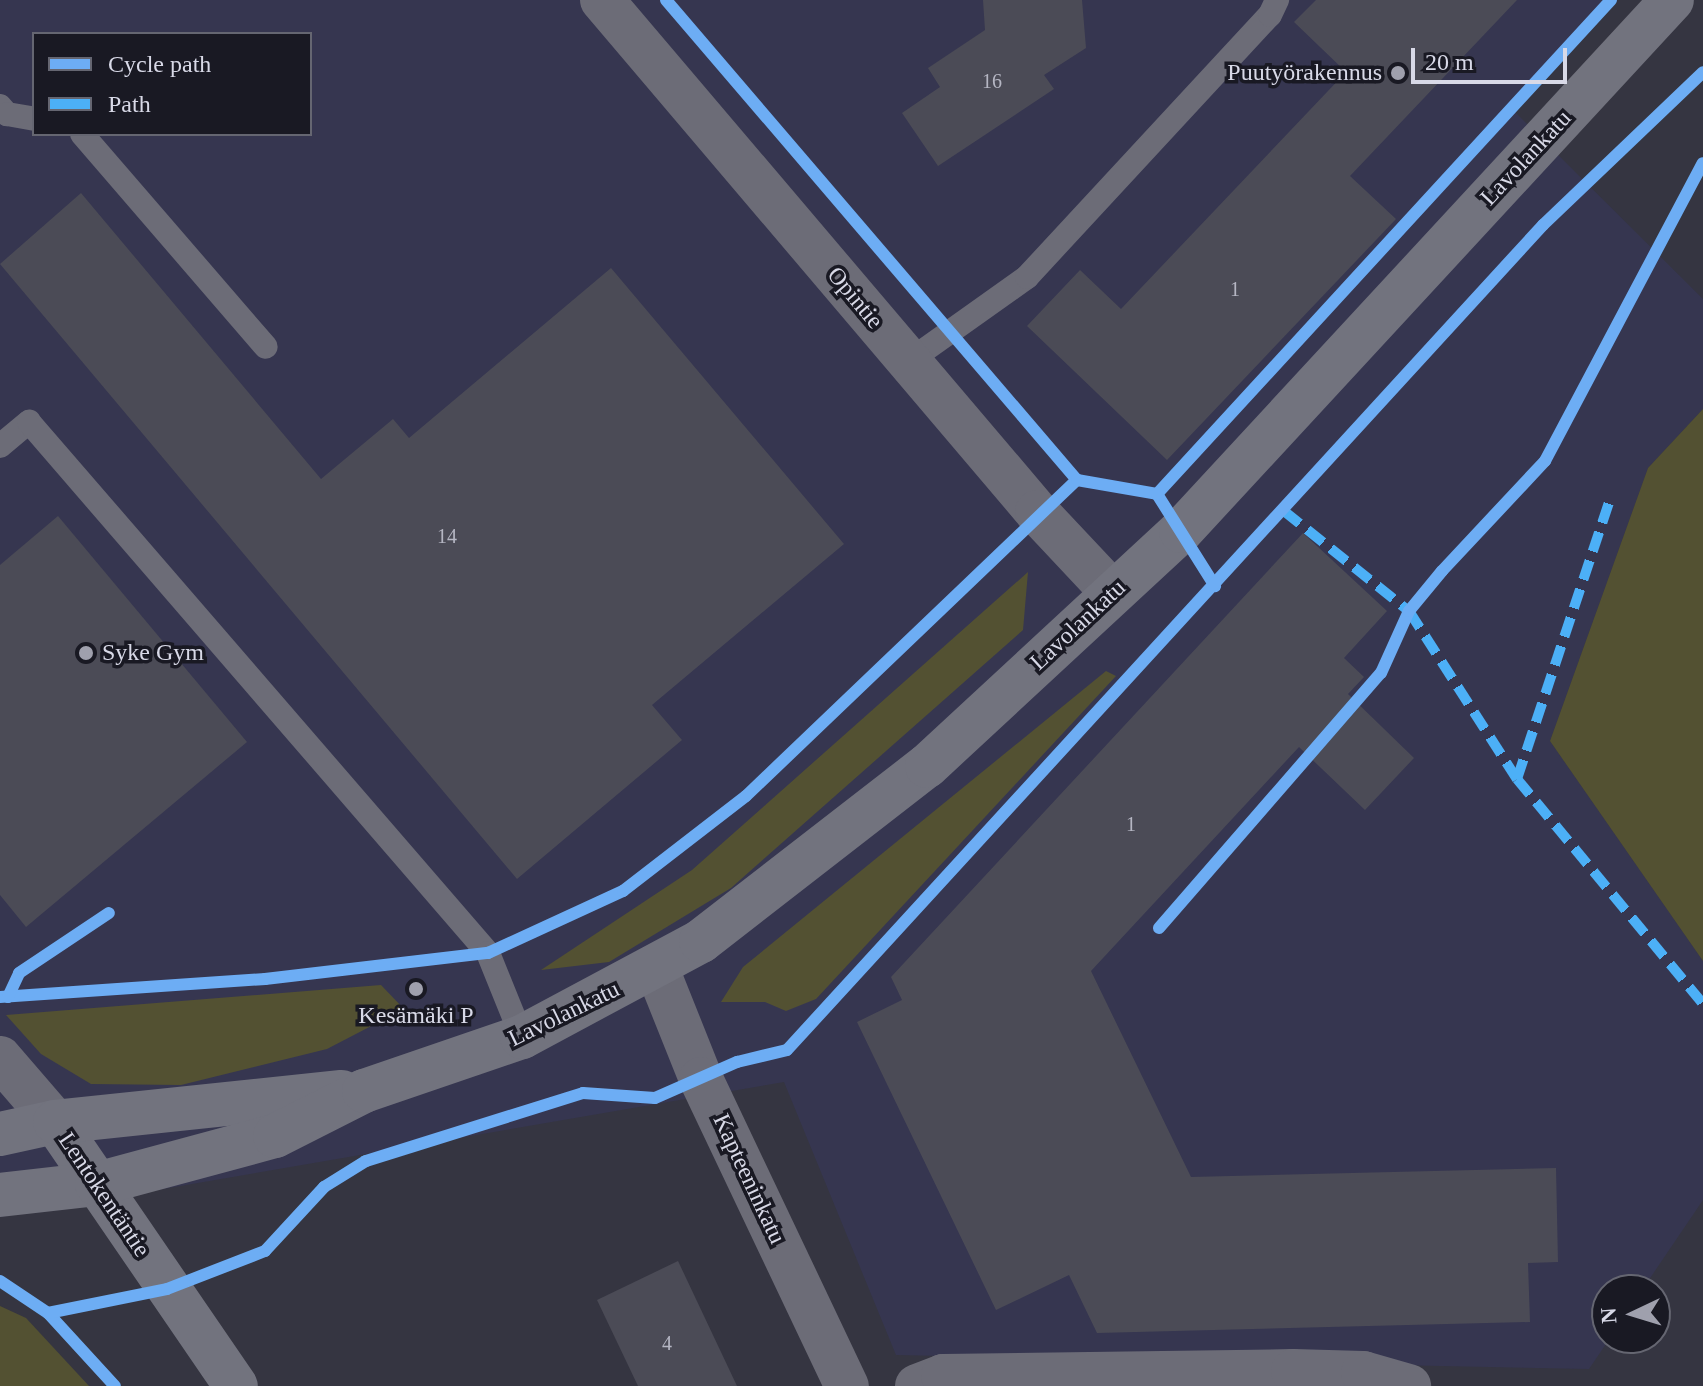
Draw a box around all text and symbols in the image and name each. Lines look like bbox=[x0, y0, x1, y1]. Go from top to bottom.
legend bbox=[32, 32, 312, 136]
scale bar bbox=[1415, 32, 1571, 82]
text: 20 m bbox=[1425, 49, 1474, 75]
text: Cycle path bbox=[108, 51, 211, 77]
place label: Puutyörakennus bbox=[1227, 59, 1382, 87]
marker: Puutyörakennus bbox=[1389, 64, 1407, 82]
house number: 16 bbox=[982, 69, 1002, 93]
text: Path bbox=[108, 91, 151, 117]
street label: Lavolankatu bbox=[1475, 104, 1577, 212]
street label: Opintie bbox=[821, 261, 889, 335]
house number: 1 bbox=[1230, 277, 1240, 301]
house number: 14 bbox=[437, 524, 457, 548]
street label: Lavolankatu bbox=[1024, 574, 1132, 676]
place label: Syke Gym bbox=[102, 639, 204, 667]
marker: Syke Gym bbox=[77, 644, 95, 662]
house number: 1 bbox=[1126, 812, 1136, 836]
street label: Lavolankatu bbox=[504, 975, 624, 1053]
marker: Kesämäki P bbox=[407, 980, 425, 998]
place label: Kesämäki P bbox=[358, 1002, 474, 1030]
street label: Kapteeninkatu bbox=[706, 1109, 792, 1249]
street label: Lentokentäntie bbox=[52, 1127, 156, 1263]
north arrow bbox=[1591, 1274, 1671, 1354]
text: N bbox=[1596, 1307, 1622, 1324]
house number: 4 bbox=[662, 1331, 672, 1355]

